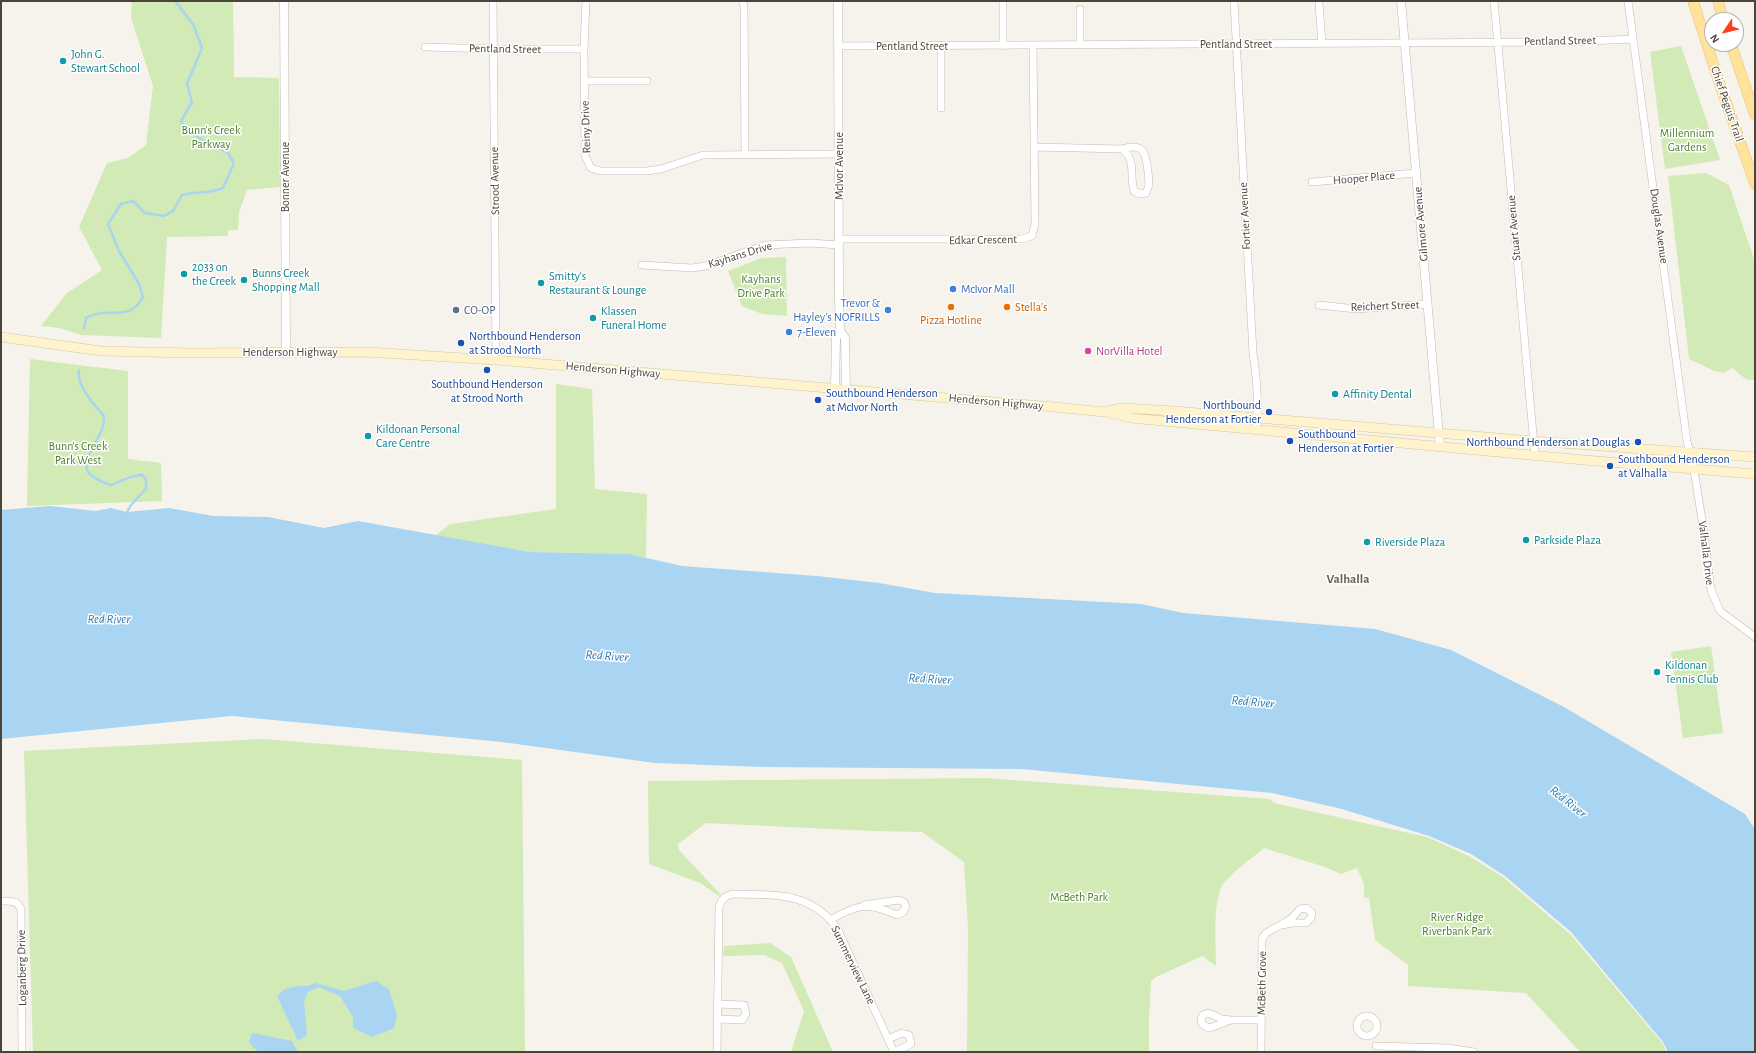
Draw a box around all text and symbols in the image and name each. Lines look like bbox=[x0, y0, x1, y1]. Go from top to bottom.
north arrow bbox=[1704, 12, 1744, 52]
text: N bbox=[1708, 32, 1721, 45]
street label: Pentland Street bbox=[1524, 33, 1596, 49]
street label: Pentland Street bbox=[1200, 37, 1272, 51]
street label: Pentland Street bbox=[876, 39, 948, 53]
street label: Pentland Street bbox=[469, 41, 541, 57]
place label: John G. Stewart School bbox=[71, 47, 140, 75]
marker: John G. Stewart School bbox=[58, 56, 68, 66]
street label: Chief Peguis Trail bbox=[1707, 64, 1747, 144]
street label: Reiny Drive bbox=[578, 100, 594, 154]
park label: Bunn's Creek Parkway bbox=[182, 123, 240, 151]
park label: Millennium Gardens bbox=[1660, 126, 1714, 154]
street label: McIvor Avenue bbox=[832, 132, 846, 200]
street label: Bonner Avenue bbox=[278, 142, 292, 212]
street label: Strood Avenue bbox=[487, 147, 503, 215]
street label: Hooper Place bbox=[1332, 168, 1396, 188]
street label: Fortier Avenue bbox=[1236, 182, 1254, 250]
street label: Gilmore Avenue bbox=[1411, 186, 1431, 262]
street label: Douglas Avenue bbox=[1647, 188, 1671, 264]
street label: Stuart Avenue bbox=[1504, 195, 1524, 261]
street label: Edkar Crescent bbox=[949, 232, 1017, 248]
street label: Kayhans Drive bbox=[706, 238, 774, 272]
place label: 2033 on the Creek bbox=[192, 260, 236, 288]
place label: Bunns Creek Shopping Mall bbox=[252, 266, 320, 294]
marker: 2033 on the Creek bbox=[179, 269, 189, 279]
place label: Smitty's Restaurant & Lounge bbox=[549, 269, 646, 297]
park label: Kayhans Drive Park bbox=[737, 272, 785, 300]
marker: Bunns Creek Shopping Mall bbox=[239, 275, 249, 285]
marker: Smitty's Restaurant & Lounge bbox=[536, 278, 546, 288]
place label: McIvor Mall bbox=[961, 282, 1015, 296]
marker: McIvor Mall bbox=[948, 284, 958, 294]
place label: Trevor & Hayley's NOFRILLS bbox=[793, 296, 880, 324]
street label: Reichert Street bbox=[1350, 298, 1420, 314]
place label: Stella's bbox=[1015, 300, 1047, 314]
marker: Pizza Hotline bbox=[946, 302, 956, 312]
marker: Stella's bbox=[1002, 302, 1012, 312]
place label: CO-OP bbox=[464, 303, 495, 317]
place label: Klassen Funeral Home bbox=[601, 304, 666, 332]
marker: CO-OP bbox=[451, 305, 461, 315]
marker: Trevor & Hayley's NOFRILLS bbox=[883, 305, 893, 315]
marker: Klassen Funeral Home bbox=[588, 313, 598, 323]
place label: Pizza Hotline bbox=[920, 313, 982, 327]
place label: 7-Eleven bbox=[797, 325, 836, 339]
marker: 7-Eleven bbox=[784, 327, 794, 337]
place label: Northbound Henderson at Strood North bbox=[469, 329, 581, 357]
marker: Northbound Henderson at Strood North bbox=[456, 338, 466, 348]
place label: NorVilla Hotel bbox=[1096, 344, 1162, 358]
street label: Henderson Highway bbox=[242, 345, 338, 359]
marker: NorVilla Hotel bbox=[1083, 346, 1093, 356]
street label: Henderson Highway bbox=[565, 359, 661, 381]
marker: Southbound Henderson at Strood North bbox=[482, 365, 492, 375]
place label: Southbound Henderson at Strood North bbox=[431, 377, 543, 405]
place label: Southbound Henderson at McIvor North bbox=[826, 386, 938, 414]
place label: Affinity Dental bbox=[1343, 387, 1412, 401]
marker: Affinity Dental bbox=[1330, 389, 1340, 399]
street label: Henderson Highway bbox=[948, 391, 1044, 413]
marker: Southbound Henderson at McIvor North bbox=[813, 395, 823, 405]
place label: Northbound Henderson at Fortier bbox=[1165, 398, 1261, 426]
marker: Northbound Henderson at Fortier bbox=[1264, 407, 1274, 417]
place label: Kildonan Personal Care Centre bbox=[376, 422, 460, 450]
place label: Southbound Henderson at Fortier bbox=[1298, 427, 1394, 455]
marker: Kildonan Personal Care Centre bbox=[363, 431, 373, 441]
place label: Northbound Henderson at Douglas bbox=[1466, 435, 1630, 449]
marker: Southbound Henderson at Fortier bbox=[1285, 436, 1295, 446]
marker: Northbound Henderson at Douglas bbox=[1633, 437, 1643, 447]
park label: Bunn's Creek Park West bbox=[49, 439, 107, 467]
place label: Southbound Henderson at Valhalla bbox=[1618, 452, 1730, 480]
marker: Southbound Henderson at Valhalla bbox=[1605, 461, 1615, 471]
street label: Valhalla Drive bbox=[1695, 520, 1717, 586]
place label: Parkside Plaza bbox=[1534, 533, 1601, 547]
place label: Riverside Plaza bbox=[1375, 535, 1445, 549]
marker: Parkside Plaza bbox=[1521, 535, 1531, 545]
marker: Riverside Plaza bbox=[1362, 537, 1372, 547]
district label: Valhalla bbox=[1327, 571, 1369, 587]
water label: Red River bbox=[88, 611, 130, 627]
water label: Red River bbox=[585, 647, 629, 665]
place label: Kildonan Tennis Club bbox=[1665, 658, 1719, 686]
marker: Kildonan Tennis Club bbox=[1652, 667, 1662, 677]
water label: Red River bbox=[908, 670, 952, 688]
water label: Red River bbox=[1231, 692, 1275, 712]
water label: Red River bbox=[1546, 783, 1590, 821]
park label: McBeth Park bbox=[1050, 890, 1108, 904]
park label: River Ridge Riverbank Park bbox=[1422, 910, 1492, 938]
street label: Summerview Lane bbox=[828, 923, 878, 1007]
street label: Loganberg Drive bbox=[14, 930, 30, 1006]
street label: McBeth Grove bbox=[1254, 951, 1270, 1015]

